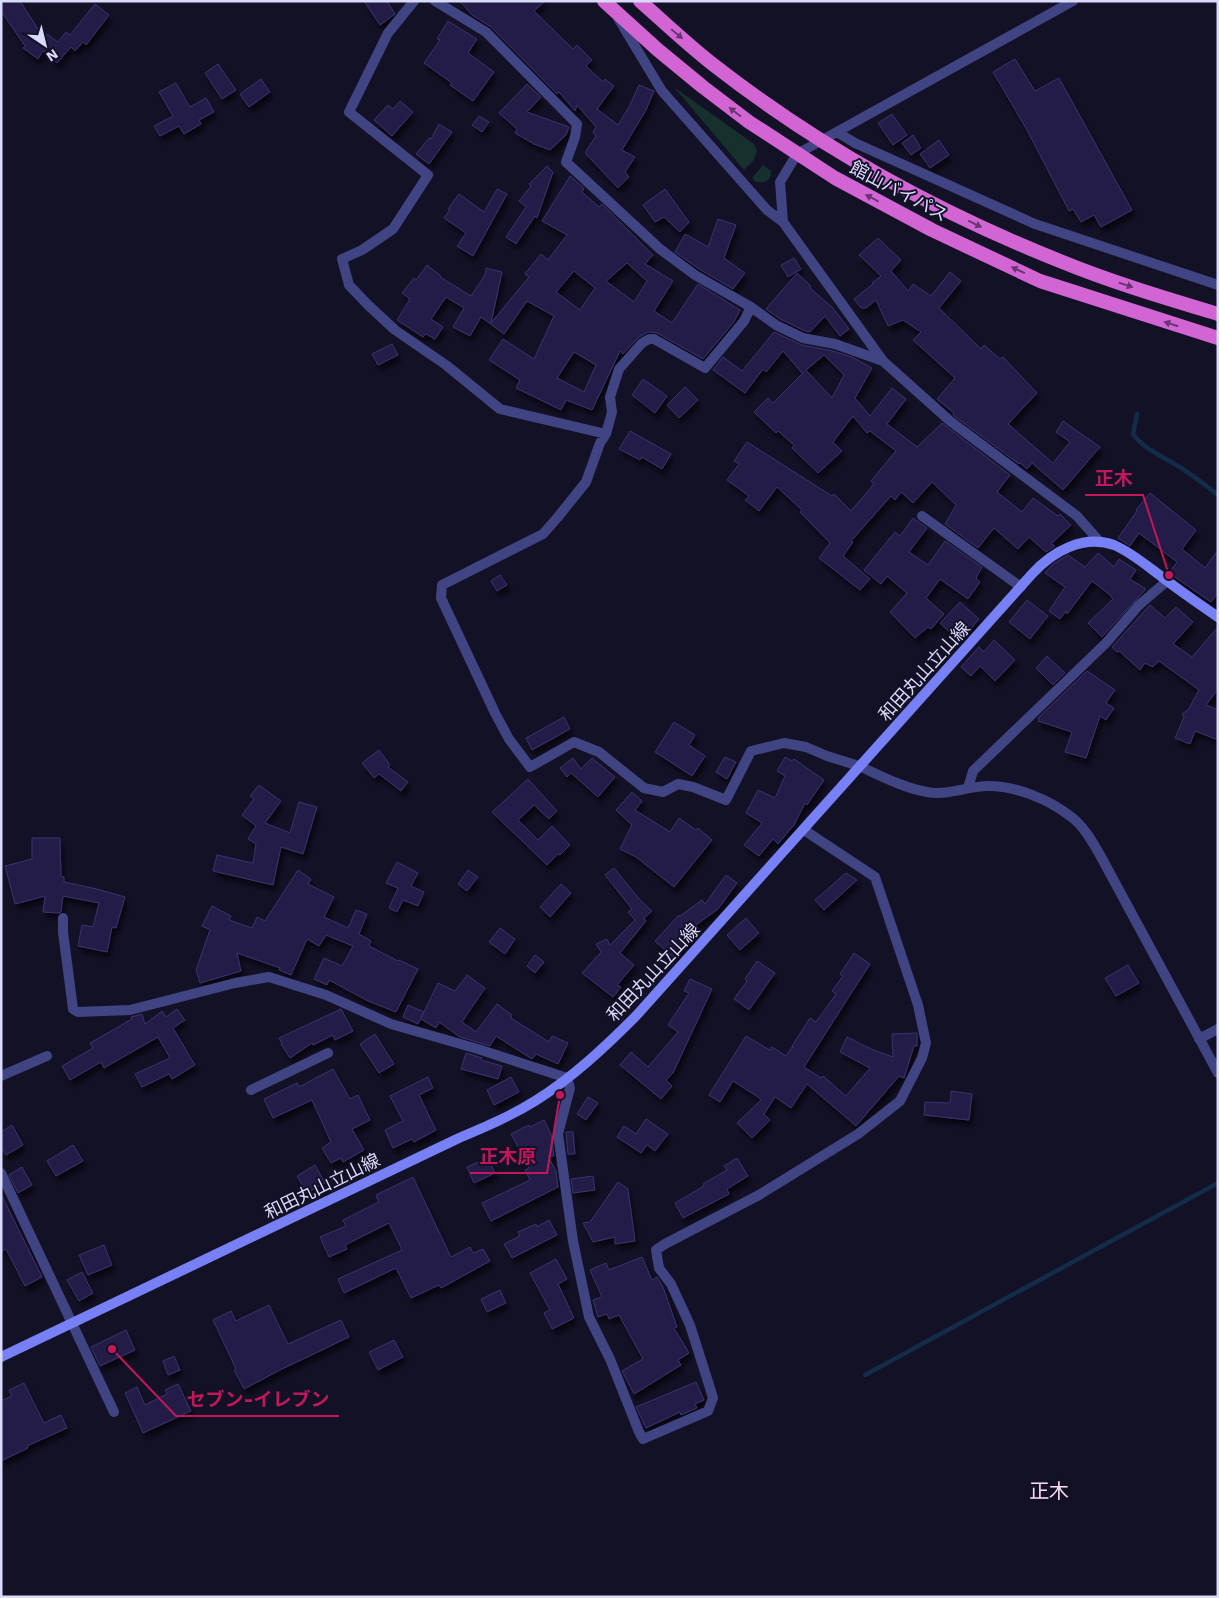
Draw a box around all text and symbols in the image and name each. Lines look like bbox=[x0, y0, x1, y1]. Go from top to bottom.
north arrow bbox=[20, 20, 70, 70]
one-way arrow bbox=[670, 28, 683, 39]
text: N bbox=[44, 46, 61, 65]
one-way arrow bbox=[729, 106, 742, 117]
street label: 館山バイパス bbox=[847, 156, 951, 226]
one-way arrow bbox=[865, 194, 880, 202]
one-way arrow bbox=[968, 219, 983, 228]
one-way arrow bbox=[1011, 266, 1025, 274]
one-way arrow bbox=[1118, 282, 1133, 289]
one-way arrow bbox=[1163, 320, 1178, 328]
callout: 正木 bbox=[1085, 461, 1143, 495]
text: 正木 bbox=[1095, 467, 1133, 490]
street label: 和田丸山立山線 bbox=[874, 617, 974, 725]
street label: 和田丸山立山線 bbox=[602, 919, 704, 1025]
callout: 正木原 bbox=[470, 1139, 547, 1173]
text: 正木原 bbox=[479, 1145, 537, 1168]
street label: 和田丸山立山線 bbox=[261, 1149, 383, 1223]
callout: セブン-イレブン bbox=[176, 1382, 339, 1416]
text: セブン-イレブン bbox=[186, 1388, 330, 1411]
district label: 正木 bbox=[1029, 1479, 1069, 1503]

